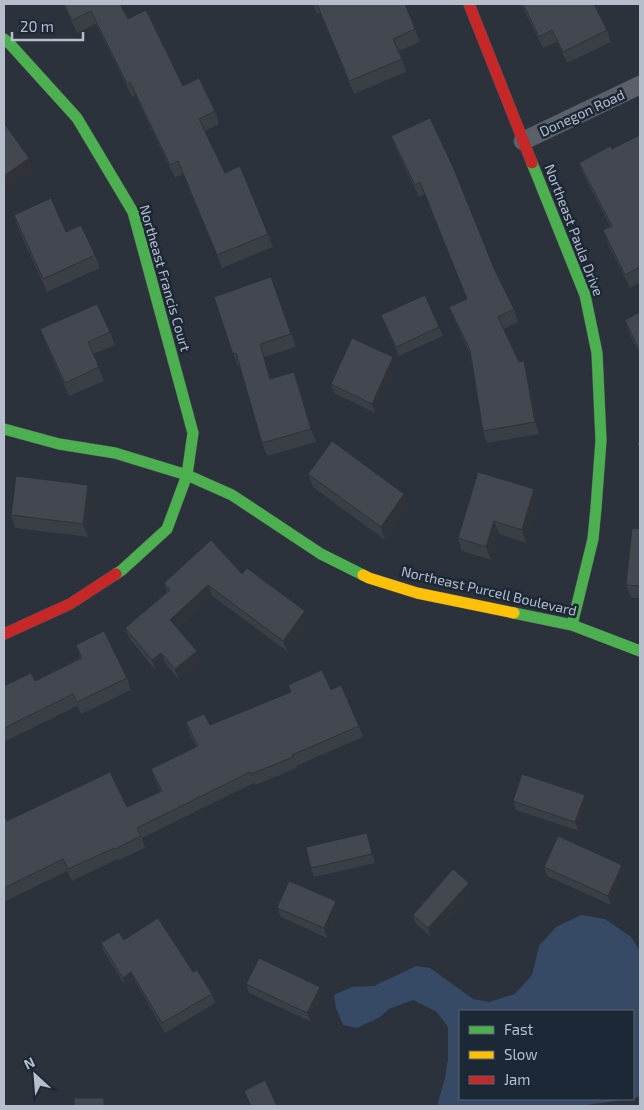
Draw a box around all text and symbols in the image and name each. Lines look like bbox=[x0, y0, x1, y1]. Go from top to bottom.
scale bar bbox=[12, 10, 84, 42]
text: 20 m bbox=[20, 17, 54, 35]
street label: Donegon Road bbox=[536, 85, 627, 140]
street label: Northeast Paula Drive bbox=[541, 162, 607, 298]
street label: Northeast Francis Court bbox=[136, 203, 195, 353]
street label: Northeast Purcell Boulevard bbox=[400, 562, 578, 619]
legend bbox=[459, 1010, 634, 1100]
text: Fast bbox=[504, 1020, 534, 1038]
text: Slow bbox=[504, 1045, 538, 1063]
north arrow bbox=[10, 1050, 60, 1100]
text: N bbox=[21, 1053, 37, 1073]
text: Jam bbox=[504, 1070, 530, 1088]

